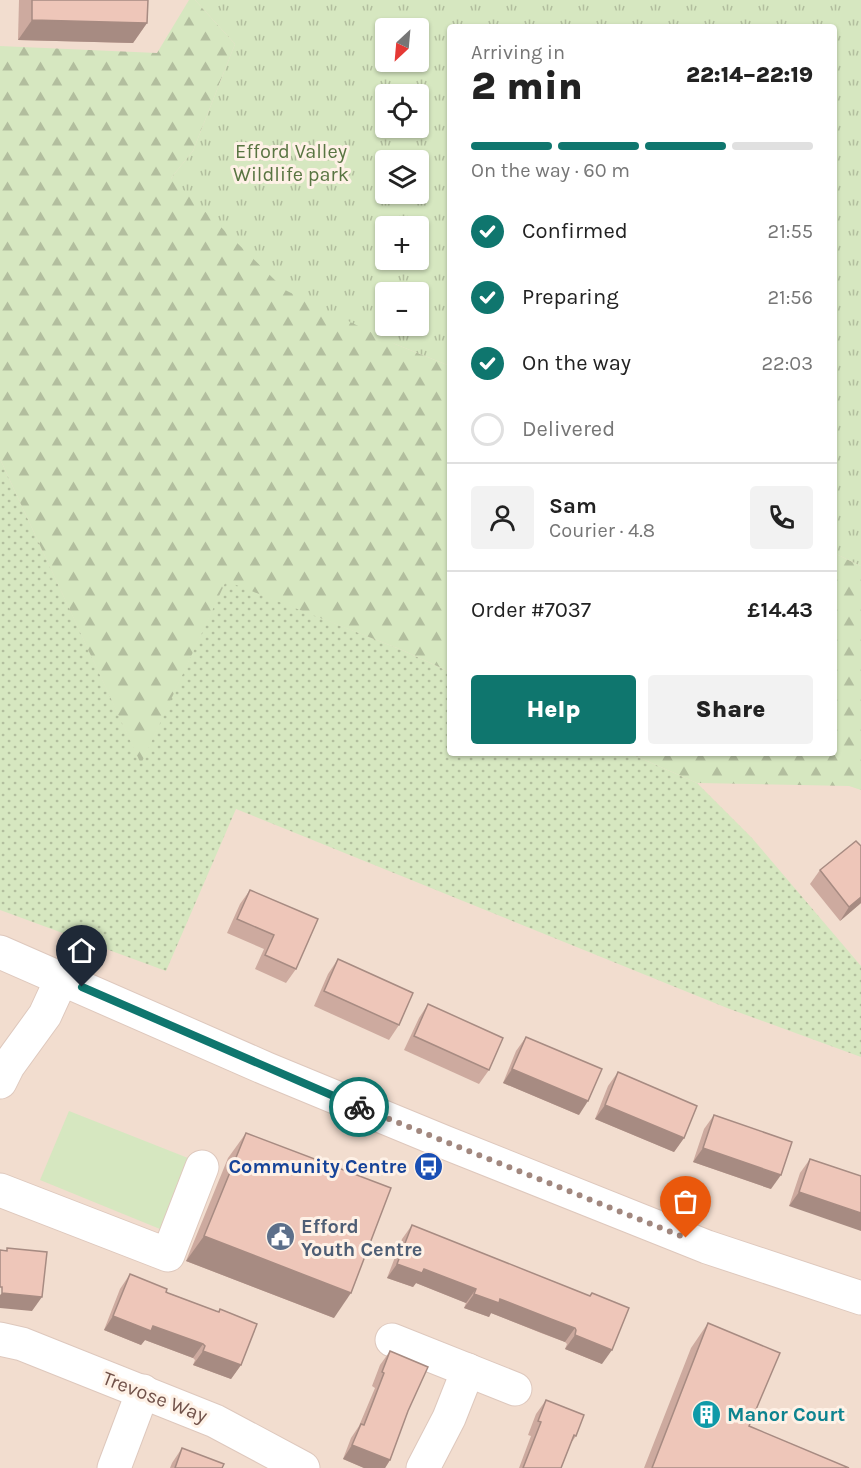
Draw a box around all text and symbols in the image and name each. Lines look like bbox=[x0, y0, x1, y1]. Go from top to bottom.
north arrow bbox=[375, 18, 429, 72]
map controls bbox=[375, 18, 429, 336]
text: Arriving in bbox=[471, 41, 565, 64]
text: 22:14–22:19 bbox=[686, 62, 813, 88]
text: 2 min bbox=[471, 63, 583, 109]
button: locate bbox=[375, 84, 429, 138]
park label: Efford Valley Wildlife park bbox=[233, 140, 349, 186]
button: layers bbox=[375, 150, 429, 204]
text: On the way · 60 m bbox=[471, 159, 630, 182]
icon: check bbox=[471, 215, 504, 248]
button: + bbox=[375, 216, 429, 270]
text: Confirmed bbox=[522, 218, 628, 244]
text: 21:55 bbox=[768, 220, 813, 243]
icon: check bbox=[471, 281, 504, 314]
button: − bbox=[375, 282, 429, 336]
text: Preparing bbox=[522, 284, 619, 310]
text: 21:56 bbox=[767, 286, 813, 309]
icon: check bbox=[471, 347, 504, 380]
text: On the way bbox=[522, 350, 631, 376]
text: 22:03 bbox=[762, 352, 813, 375]
text: Delivered bbox=[522, 416, 615, 442]
button: person bbox=[471, 486, 534, 549]
button: phone bbox=[750, 486, 813, 549]
text: Sam bbox=[549, 493, 597, 519]
text: Courier · 4.8 bbox=[549, 519, 655, 542]
text: Order #7037 bbox=[471, 597, 591, 623]
text: £14.43 bbox=[747, 597, 813, 623]
button: Help bbox=[471, 675, 636, 744]
button: Share bbox=[648, 675, 813, 744]
pin bbox=[56, 925, 107, 987]
icon: home bbox=[65, 934, 98, 967]
courier bbox=[329, 1077, 389, 1137]
icon: bike bbox=[343, 1091, 376, 1124]
bus stop icon: Community Centre bbox=[412, 1150, 444, 1182]
place label: Community Centre bbox=[228, 1155, 407, 1178]
pin bbox=[660, 1176, 711, 1238]
icon: bag bbox=[669, 1185, 702, 1218]
place label: Efford Youth Centre bbox=[301, 1215, 422, 1261]
public building icon: Efford Youth Centre bbox=[264, 1221, 296, 1253]
street label: Trevose Way bbox=[99, 1367, 211, 1427]
building icon: Manor Court bbox=[690, 1398, 722, 1430]
place label: Manor Court bbox=[727, 1403, 845, 1426]

